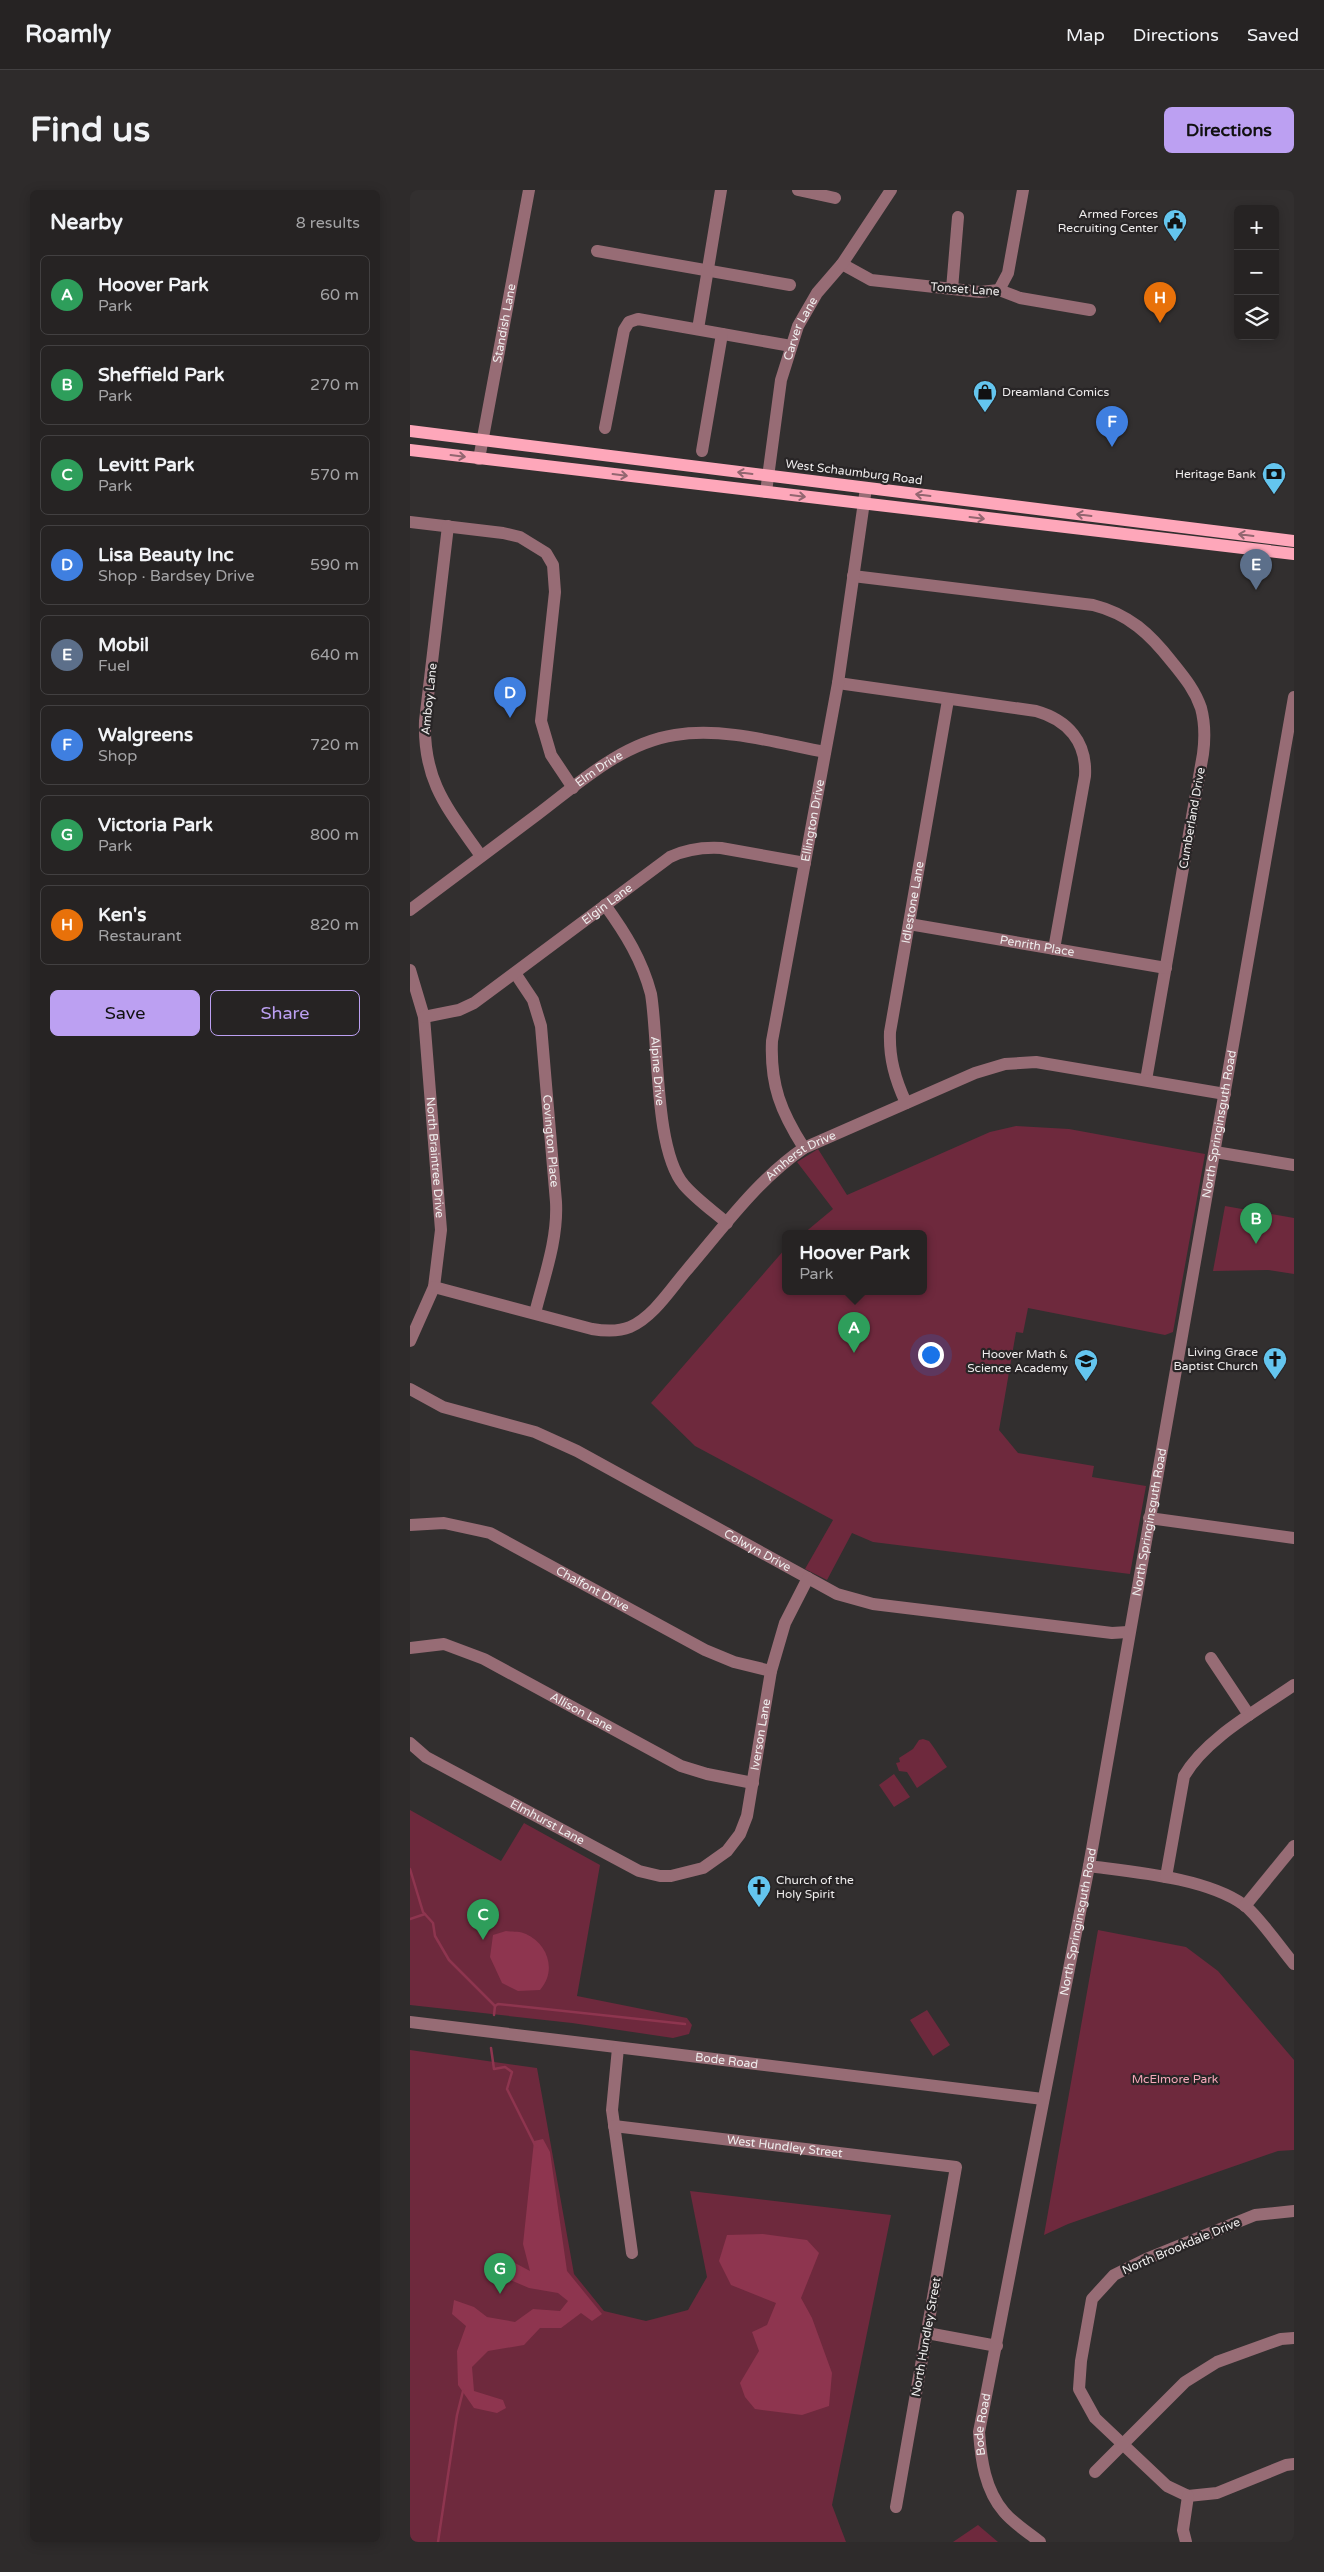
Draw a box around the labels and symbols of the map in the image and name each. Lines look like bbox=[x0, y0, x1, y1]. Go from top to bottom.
place label: Armed Forces Recruiting Center bbox=[1058, 207, 1158, 235]
public building icon: Armed Forces Recruiting Center bbox=[1162, 208, 1188, 242]
street label: Tonset Lane bbox=[930, 280, 1000, 298]
street label: Standish Lane bbox=[490, 282, 518, 364]
pin: H bbox=[1144, 282, 1176, 323]
street label: Carver Lane bbox=[781, 294, 820, 362]
shop icon: Dreamland Comics bbox=[972, 379, 998, 413]
place label: Dreamland Comics bbox=[1002, 385, 1109, 399]
pin: F bbox=[1096, 406, 1128, 447]
one-way arrow bbox=[450, 451, 466, 461]
street label: West Schaumburg Road bbox=[785, 457, 923, 487]
bank icon: Heritage Bank bbox=[1261, 461, 1287, 495]
place label: Heritage Bank bbox=[1175, 467, 1256, 481]
one-way arrow bbox=[737, 468, 753, 478]
one-way arrow bbox=[611, 470, 627, 480]
one-way arrow bbox=[915, 490, 931, 500]
one-way arrow bbox=[790, 491, 806, 501]
one-way arrow bbox=[1077, 510, 1093, 520]
one-way arrow bbox=[969, 513, 985, 523]
one-way arrow bbox=[1238, 530, 1254, 540]
pin: E bbox=[1240, 549, 1272, 590]
street label: Amboy Lane bbox=[418, 662, 440, 736]
pin: D bbox=[494, 677, 526, 718]
street label: Elm Drive bbox=[572, 748, 625, 790]
street label: Cumberland Drive bbox=[1176, 766, 1208, 870]
street label: Ellington Drive bbox=[798, 778, 827, 863]
street label: Idlestone Lane bbox=[899, 860, 927, 945]
street label: Elgin Lane bbox=[579, 880, 635, 927]
street label: Penrith Place bbox=[999, 933, 1076, 959]
street label: Alpine Drive bbox=[648, 1036, 667, 1107]
street label: North Springinsguth Road bbox=[1199, 1049, 1239, 1199]
street label: Covington Place bbox=[540, 1094, 562, 1188]
street label: North Braintree Drive bbox=[423, 1096, 447, 1219]
street label: Amherst Drive bbox=[762, 1128, 838, 1183]
pin: B bbox=[1240, 1203, 1272, 1244]
pin: A bbox=[838, 1312, 870, 1353]
your location bbox=[918, 1342, 944, 1368]
place label: Living Grace Baptist Church bbox=[1173, 1345, 1258, 1373]
church icon: Living Grace Baptist Church bbox=[1262, 1346, 1288, 1380]
place label: Hoover Math & Science Academy bbox=[967, 1347, 1069, 1375]
school or university icon: Hoover Math & Science Academy bbox=[1073, 1348, 1099, 1382]
street label: North Springinsguth Road bbox=[1129, 1447, 1169, 1597]
street label: Colwyn Drive bbox=[721, 1526, 794, 1574]
street label: Chalfont Drive bbox=[554, 1563, 632, 1615]
street label: Allison Lane bbox=[548, 1689, 615, 1735]
street label: Iverson Lane bbox=[748, 1698, 773, 1771]
street label: Elmhurst Lane bbox=[508, 1796, 587, 1848]
street label: North Springinsguth Road bbox=[1057, 1847, 1099, 1997]
place label: Church of the Holy Spirit bbox=[776, 1873, 854, 1901]
church icon: Church of the Holy Spirit bbox=[746, 1874, 772, 1908]
pin: C bbox=[467, 1899, 499, 1940]
street label: Bode Road bbox=[694, 2050, 759, 2071]
park label: McElmore Park bbox=[1132, 2072, 1219, 2086]
street label: West Hundley Street bbox=[726, 2133, 844, 2160]
street label: North Brookdale Drive bbox=[1120, 2215, 1242, 2277]
pin: G bbox=[484, 2253, 516, 2294]
street label: North Hundley Street bbox=[909, 2276, 943, 2398]
street label: Bode Road bbox=[972, 2392, 993, 2457]

